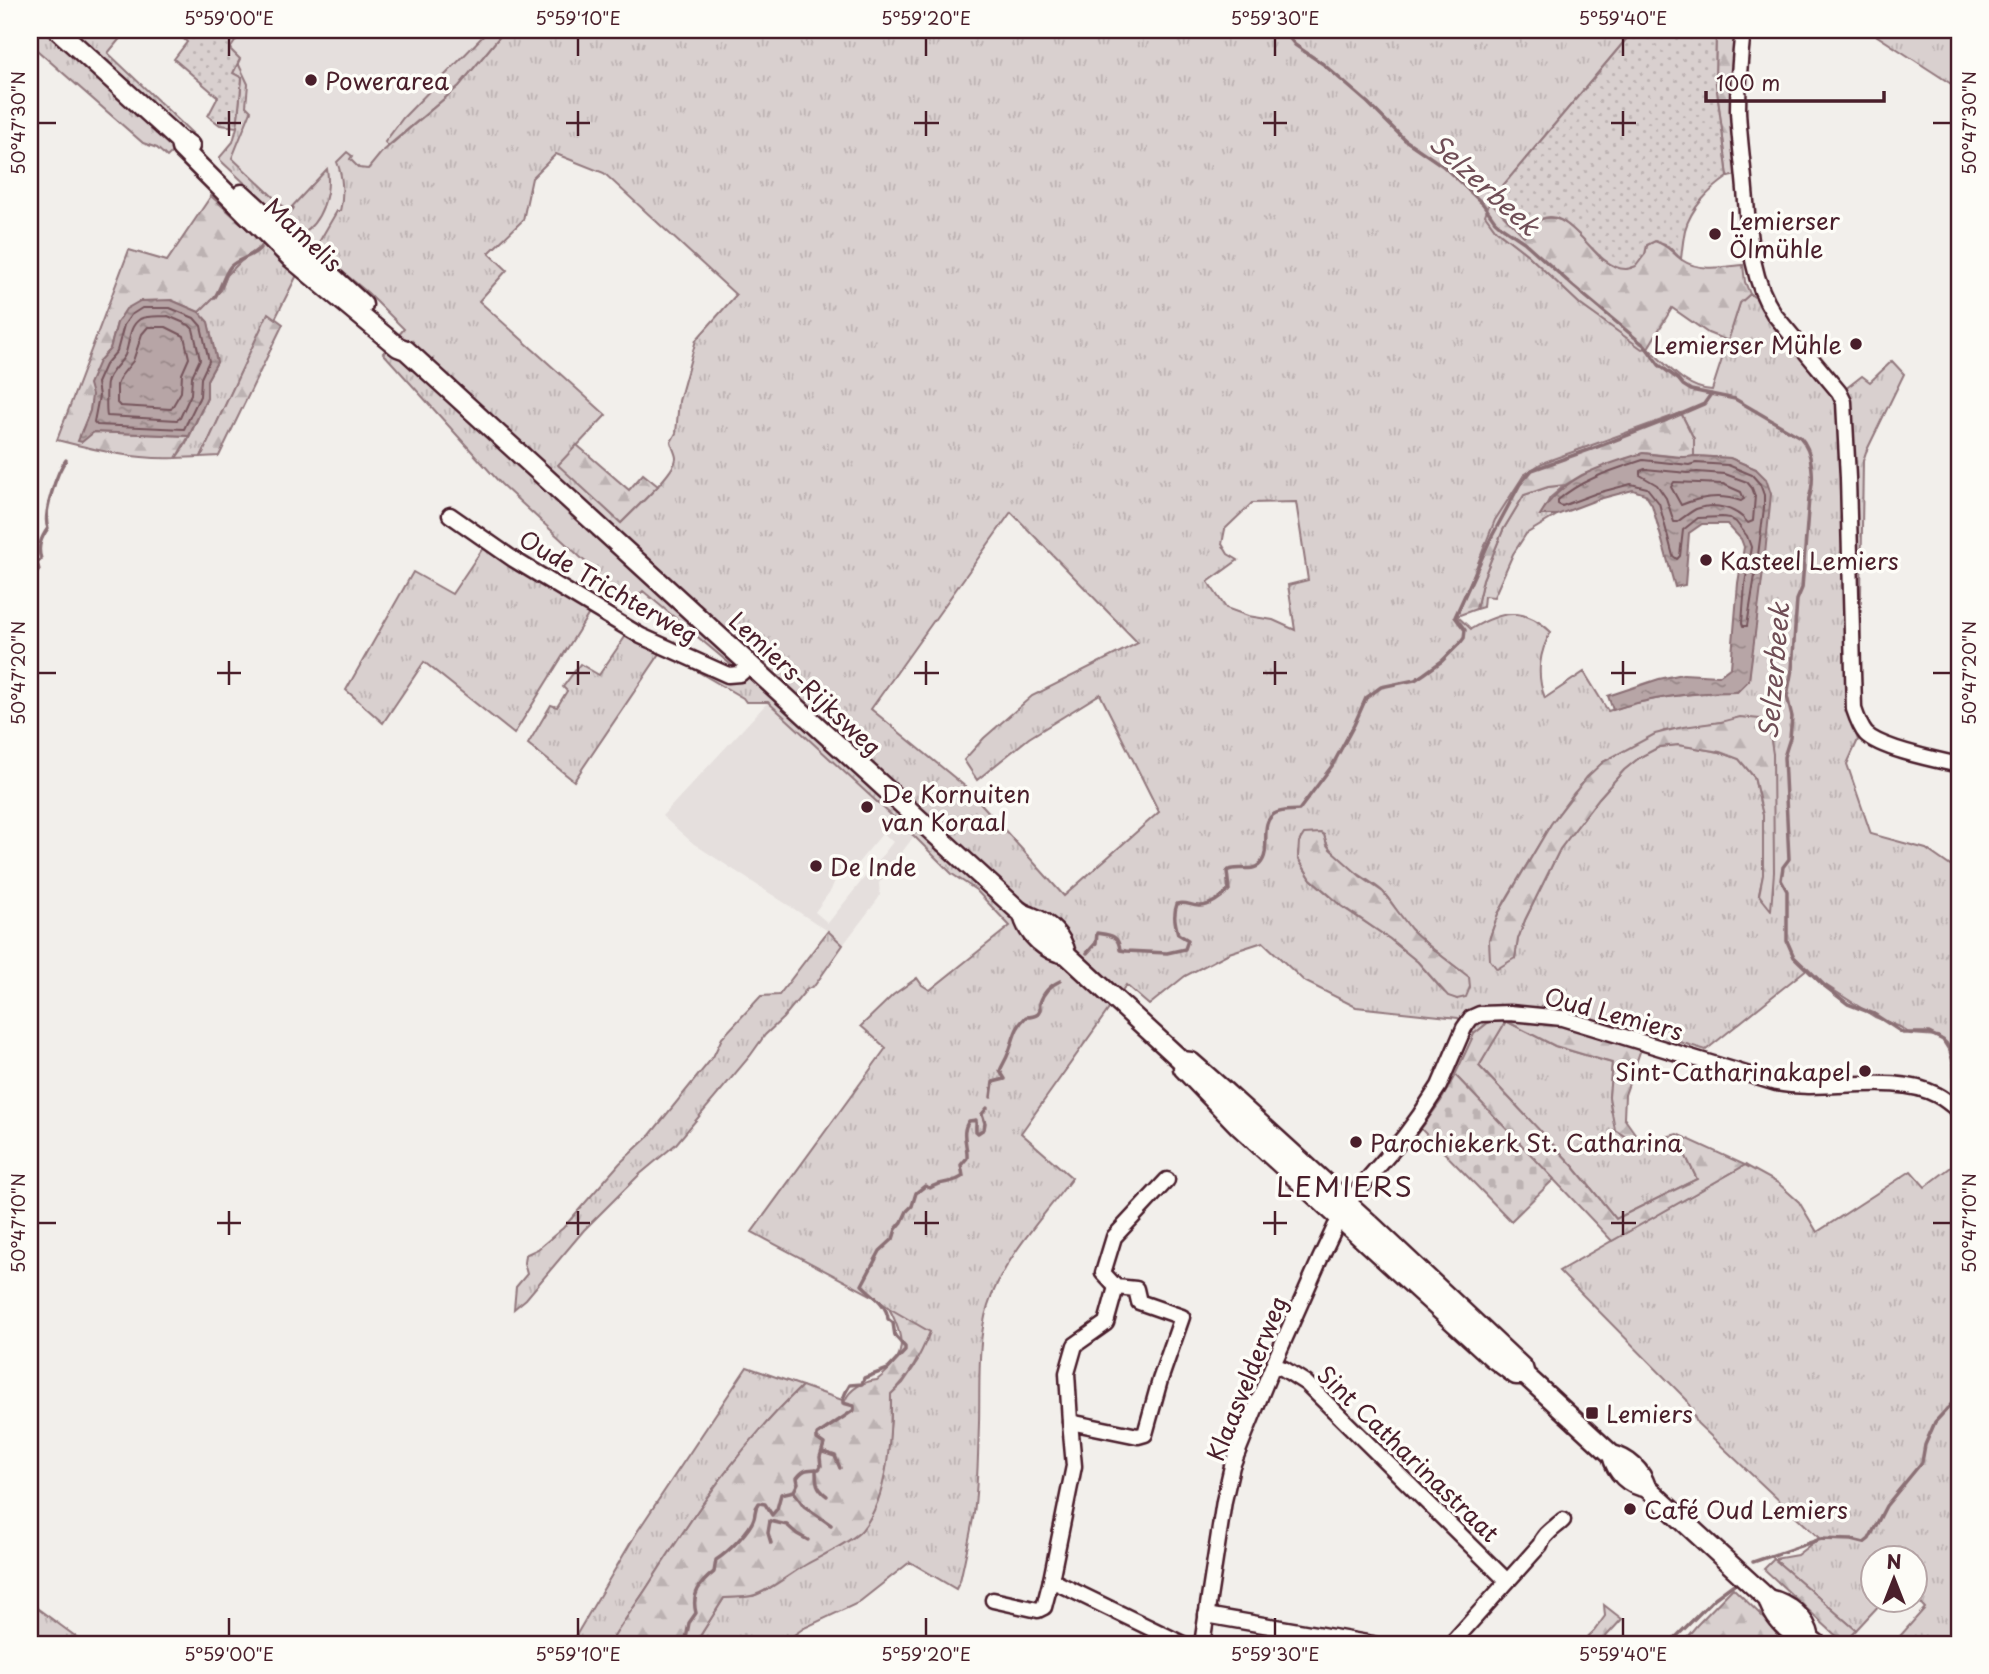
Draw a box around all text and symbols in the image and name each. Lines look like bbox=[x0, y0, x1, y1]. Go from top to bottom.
text: 5°59'00"E bbox=[184, 4, 274, 31]
text: 5°59'10"E bbox=[535, 4, 621, 31]
text: 5°59'20"E bbox=[881, 4, 971, 31]
text: 5°59'30"E bbox=[1230, 4, 1320, 31]
text: 5°59'40"E bbox=[1579, 4, 1667, 31]
scale bar bbox=[1706, 60, 1884, 104]
place label: Powerarea bbox=[325, 62, 449, 98]
text: 100 m bbox=[1716, 66, 1780, 98]
text: 50°47'30"N bbox=[4, 71, 31, 175]
text: 50°47'30"N bbox=[1955, 71, 1982, 175]
marker: Powerarea bbox=[303, 72, 319, 88]
water label: Selzerbeek bbox=[1421, 124, 1550, 245]
street label: Mamelis bbox=[257, 188, 351, 280]
place label: Lemierser Ölmühle bbox=[1729, 202, 1841, 266]
marker: Lemierser Ölmühle bbox=[1707, 226, 1723, 242]
place label: Lemierser Mühle bbox=[1653, 326, 1842, 362]
marker: Lemierser Mühle bbox=[1848, 336, 1864, 352]
street label: Oude Trichterweg bbox=[513, 520, 705, 652]
place label: Kasteel Lemiers bbox=[1720, 542, 1899, 578]
marker: Kasteel Lemiers bbox=[1698, 552, 1714, 568]
water label: Selzerbeek bbox=[1748, 600, 1798, 741]
street label: Lemiers-Rijksweg bbox=[722, 603, 890, 763]
text: 50°47'20"N bbox=[4, 621, 31, 725]
text: 50°47'20"N bbox=[1955, 621, 1982, 725]
place label: De Kornuiten van Koraal bbox=[881, 775, 1031, 839]
marker: De Kornuiten van Koraal bbox=[859, 799, 875, 815]
place label: De Inde bbox=[830, 848, 917, 884]
marker: De Inde bbox=[808, 858, 824, 874]
street label: Oud Lemiers bbox=[1541, 977, 1687, 1049]
place label: Sint-Catharinakapel bbox=[1615, 1053, 1851, 1089]
marker: Sint-Catharinakapel bbox=[1857, 1063, 1873, 1079]
place label: Parochiekerk St. Catharina bbox=[1370, 1124, 1682, 1160]
marker: Parochiekerk St. Catharina bbox=[1348, 1134, 1364, 1150]
district label: LEMIERS bbox=[1276, 1164, 1414, 1207]
text: 50°47'10"N bbox=[4, 1173, 31, 1273]
text: 50°47'10"N bbox=[1955, 1173, 1982, 1273]
street label: Klaasvelderweg bbox=[1197, 1290, 1295, 1466]
street label: Sint Catharinastraat bbox=[1310, 1356, 1508, 1550]
place label: Lemiers bbox=[1606, 1395, 1693, 1431]
marker: Lemiers bbox=[1584, 1405, 1600, 1421]
place label: Café Oud Lemiers bbox=[1644, 1491, 1848, 1527]
marker: Café Oud Lemiers bbox=[1622, 1501, 1638, 1517]
north arrow bbox=[1860, 1544, 1930, 1614]
text: N bbox=[1886, 1547, 1902, 1575]
text: 5°59'00"E bbox=[184, 1640, 274, 1667]
text: 5°59'10"E bbox=[535, 1640, 621, 1667]
text: 5°59'20"E bbox=[881, 1640, 971, 1667]
text: 5°59'30"E bbox=[1230, 1640, 1320, 1667]
text: 5°59'40"E bbox=[1579, 1640, 1667, 1667]

